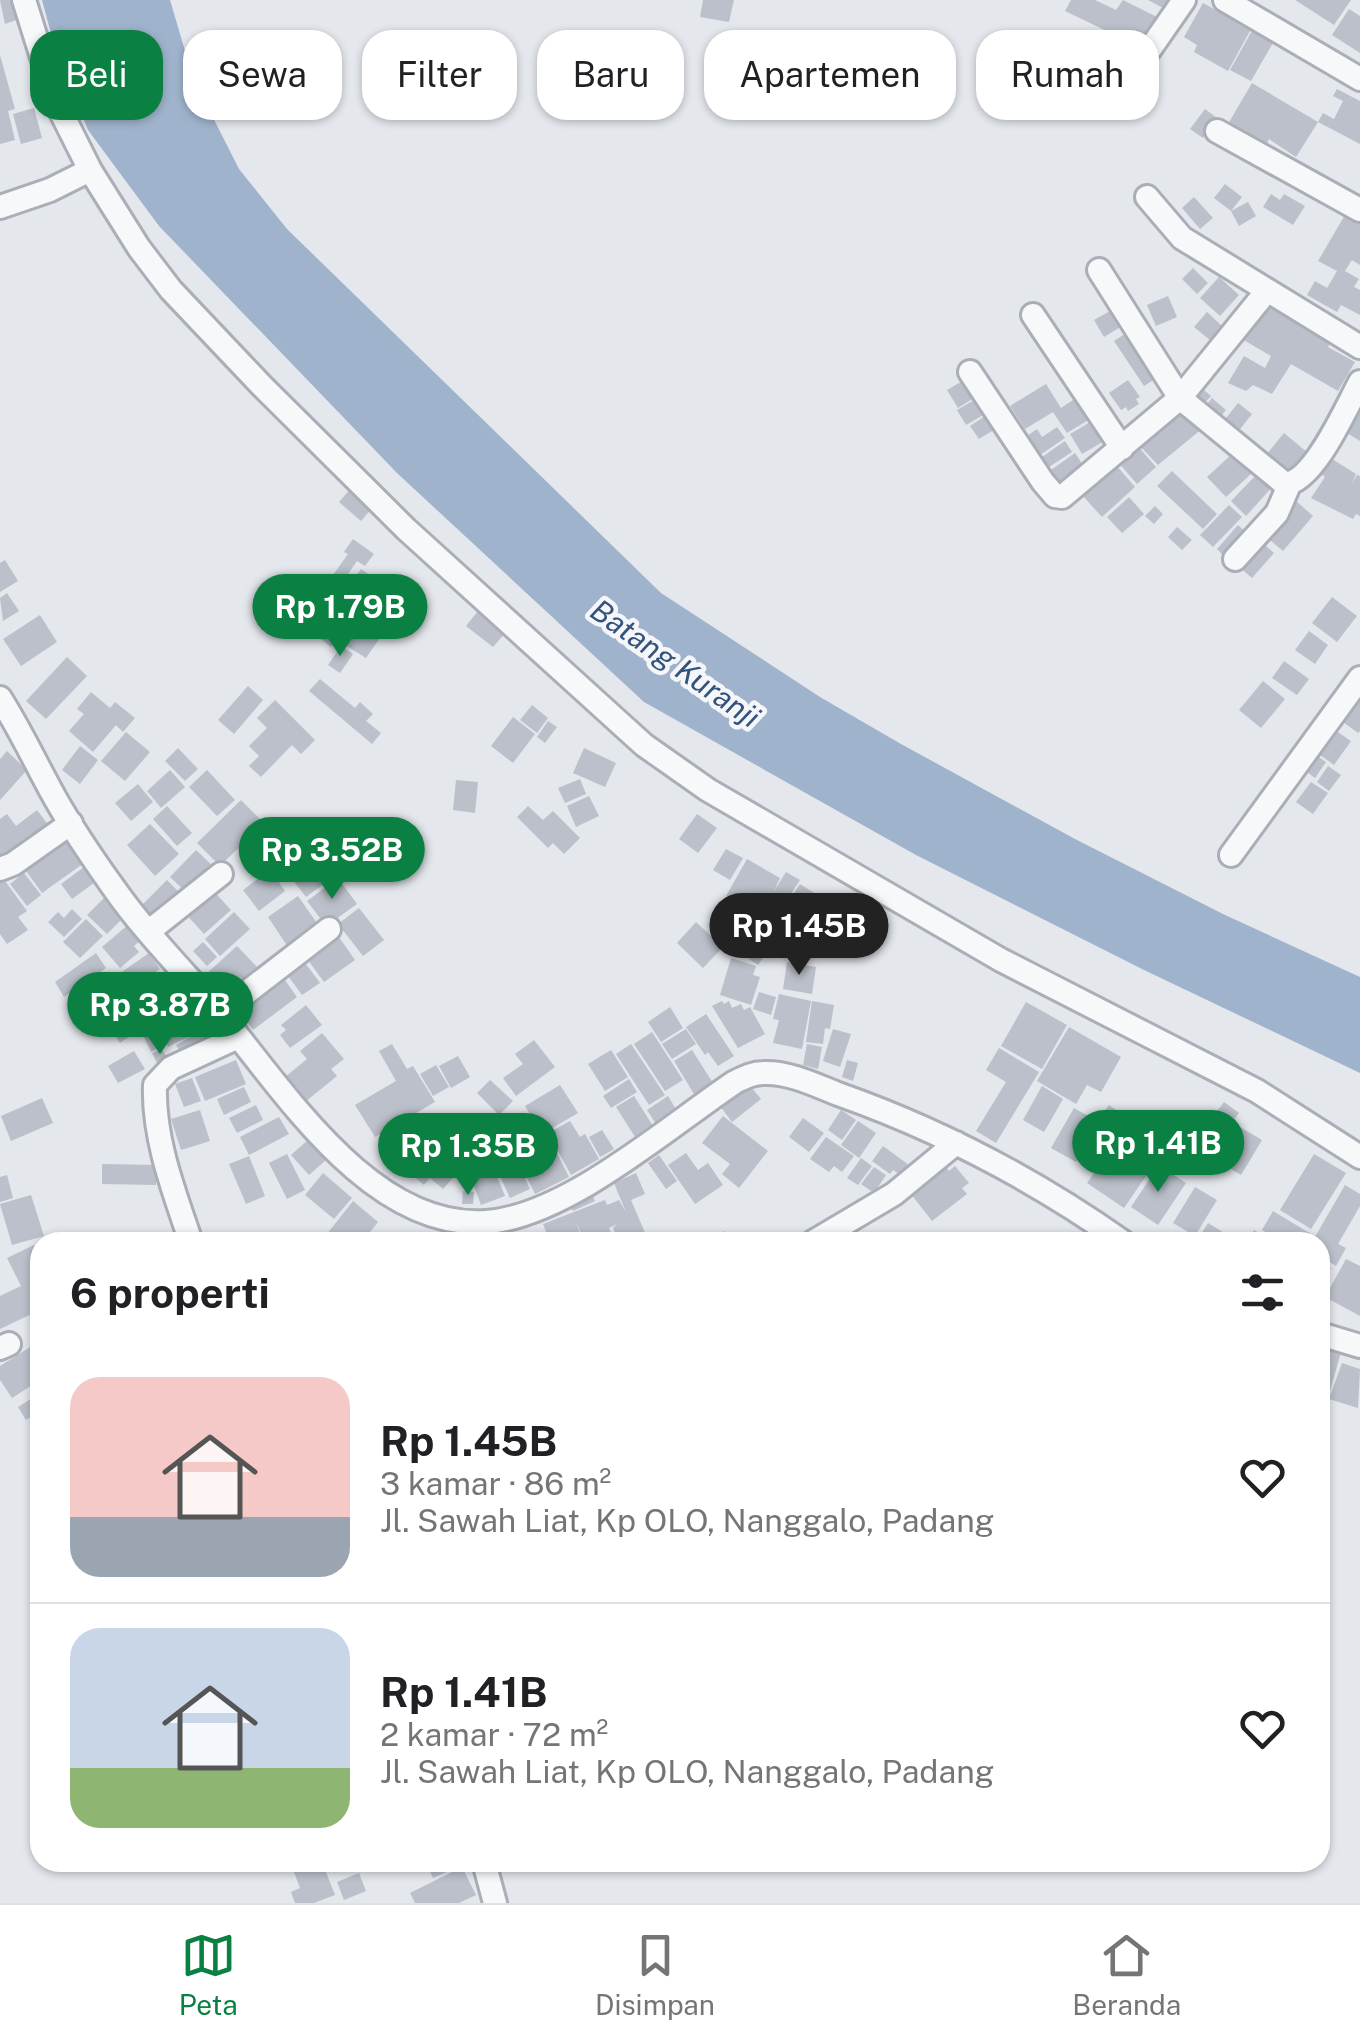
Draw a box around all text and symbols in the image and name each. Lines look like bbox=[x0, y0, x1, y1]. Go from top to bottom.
chip: Beli bbox=[30, 30, 163, 120]
chip: Sewa bbox=[183, 30, 342, 120]
chip: Filter bbox=[362, 30, 517, 120]
chip: Baru bbox=[537, 30, 684, 120]
chip: Apartemen bbox=[704, 30, 956, 120]
chip: Rumah bbox=[976, 30, 1159, 120]
pin: Rp 1.79B bbox=[237, 574, 443, 659]
text: Rp 1.79B bbox=[274, 588, 406, 625]
water label: Batang Kuranji bbox=[584, 592, 768, 735]
pin: Rp 3.52B bbox=[229, 817, 435, 902]
text: Rp 3.52B bbox=[261, 831, 403, 868]
pin: Rp 1.45B bbox=[696, 893, 902, 978]
text: Rp 1.45B bbox=[731, 907, 867, 944]
pin: Rp 3.87B bbox=[57, 972, 263, 1057]
text: Rp 3.87B bbox=[89, 986, 231, 1023]
pin: Rp 1.41B bbox=[1055, 1110, 1261, 1195]
pin: Rp 1.35B bbox=[365, 1113, 571, 1198]
text: Rp 1.41B bbox=[1094, 1124, 1222, 1161]
text: Rp 1.35B bbox=[400, 1127, 536, 1164]
icon: filters bbox=[1235, 1265, 1290, 1320]
text: 6 properti bbox=[70, 1268, 270, 1317]
text: Rp 1.45B bbox=[380, 1416, 557, 1465]
icon: home bbox=[150, 1417, 270, 1537]
icon: heart bbox=[1235, 1450, 1290, 1505]
text: 3 kamar · 86 m² bbox=[380, 1465, 611, 1502]
text: Jl. Sawah Liat, Kp OLO, Nanggalo, Padang bbox=[380, 1502, 995, 1539]
text: Rp 1.41B bbox=[380, 1667, 547, 1716]
icon: home bbox=[150, 1668, 270, 1788]
icon: heart bbox=[1235, 1701, 1290, 1756]
text: 2 kamar · 72 m² bbox=[380, 1716, 608, 1753]
text: Jl. Sawah Liat, Kp OLO, Nanggalo, Padang bbox=[380, 1753, 995, 1790]
tab: Peta bbox=[179, 1928, 238, 2021]
tab: Disimpan bbox=[595, 1928, 715, 2021]
tab: Beranda bbox=[1072, 1928, 1181, 2021]

